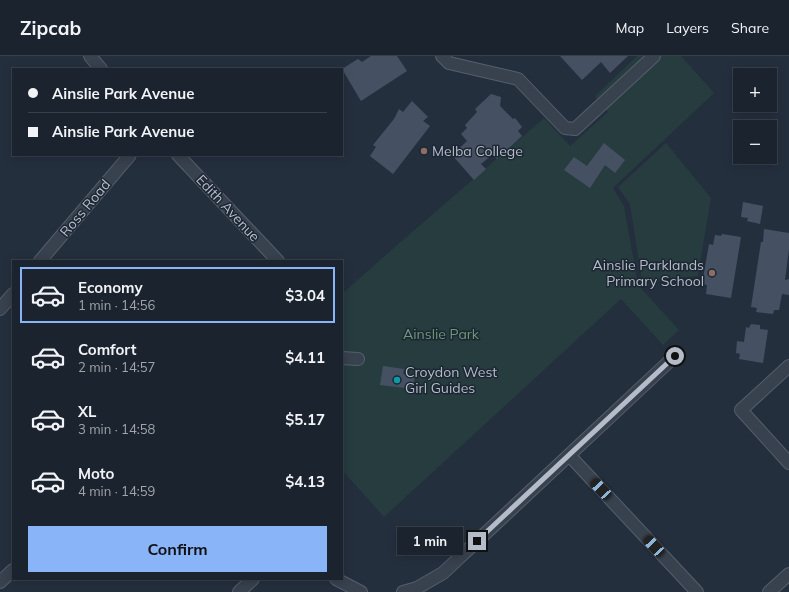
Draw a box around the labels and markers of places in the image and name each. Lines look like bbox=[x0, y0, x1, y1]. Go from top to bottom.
place label: Melba College bbox=[432, 142, 523, 160]
marker: Melba College bbox=[419, 146, 429, 156]
place label: Ainslie Parklands Primary School bbox=[593, 256, 704, 290]
marker: Ainslie Parklands Primary School bbox=[707, 268, 717, 278]
place label: Croydon West Girl Guides bbox=[405, 363, 497, 397]
marker: Croydon West Girl Guides bbox=[392, 375, 402, 385]

